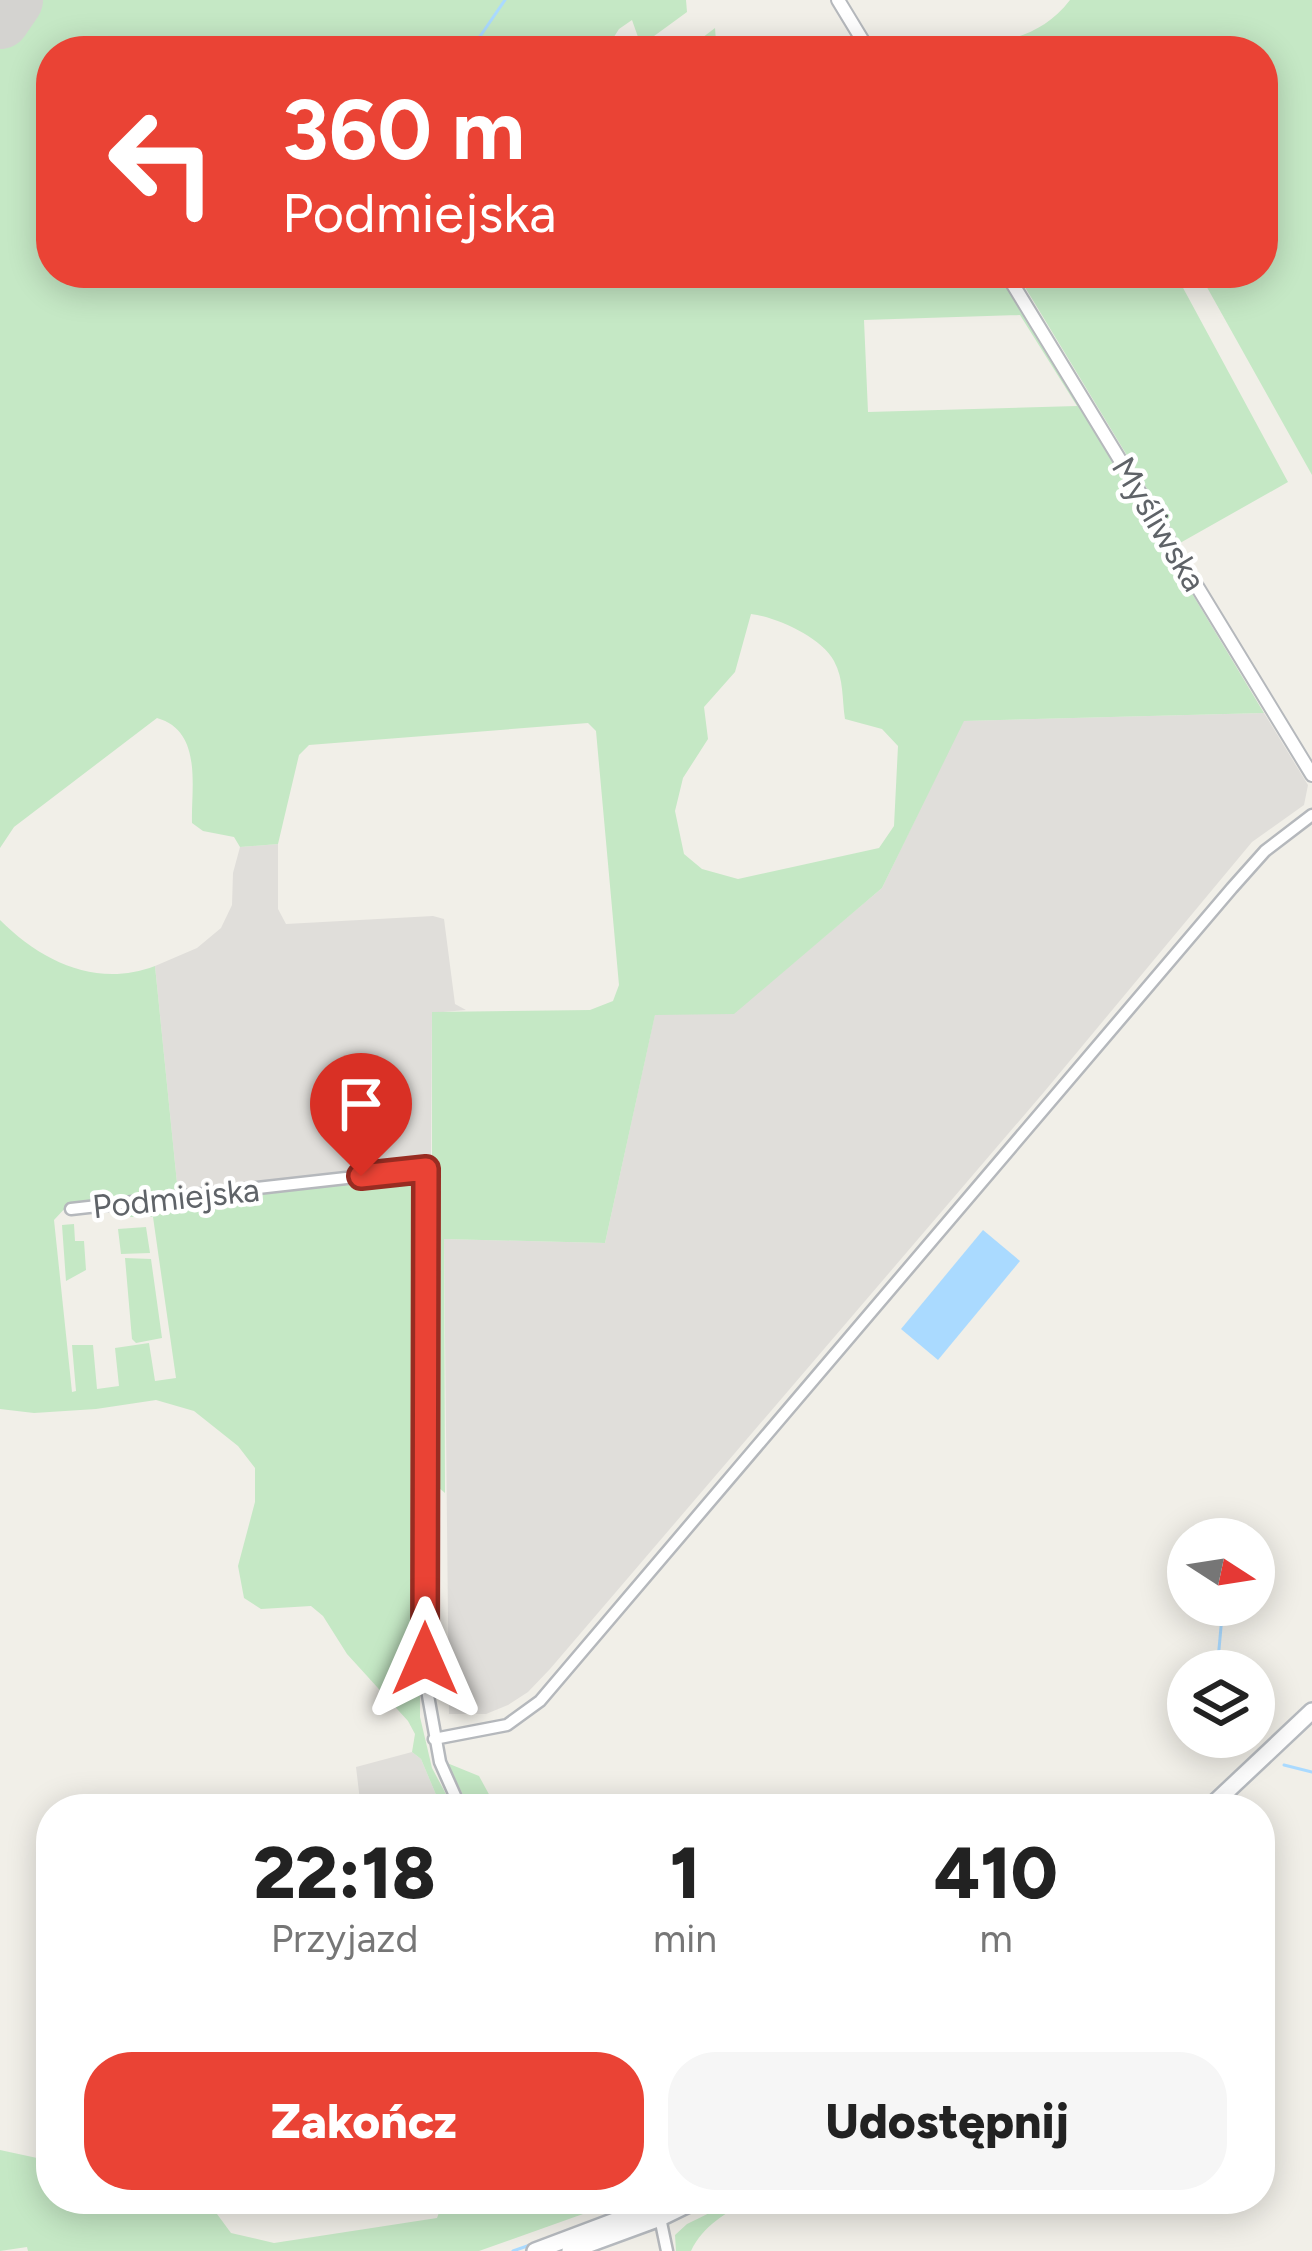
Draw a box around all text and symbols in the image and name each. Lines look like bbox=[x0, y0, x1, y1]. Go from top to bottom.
text: 360 m bbox=[282, 79, 525, 180]
icon: left bbox=[84, 84, 240, 240]
text: Podmiejska bbox=[282, 181, 557, 246]
street label: Myśliwska bbox=[1104, 450, 1214, 598]
pin bbox=[310, 1053, 412, 1176]
icon: arrive bbox=[328, 1071, 394, 1137]
street label: Podmiejska bbox=[91, 1170, 261, 1226]
north arrow bbox=[1167, 1518, 1275, 1626]
map controls bbox=[1167, 1518, 1275, 1758]
position arrow bbox=[362, 1596, 488, 1722]
button: layers bbox=[1167, 1650, 1275, 1758]
text: 22:18 bbox=[253, 1830, 436, 1916]
text: 1 bbox=[670, 1830, 700, 1916]
text: 410 bbox=[934, 1830, 1058, 1916]
text: Przyjazd bbox=[271, 1915, 418, 1962]
text: min bbox=[653, 1915, 717, 1962]
text: m bbox=[979, 1915, 1013, 1962]
button: Zakończ bbox=[84, 2052, 644, 2190]
button: Udostępnij bbox=[668, 2052, 1227, 2190]

